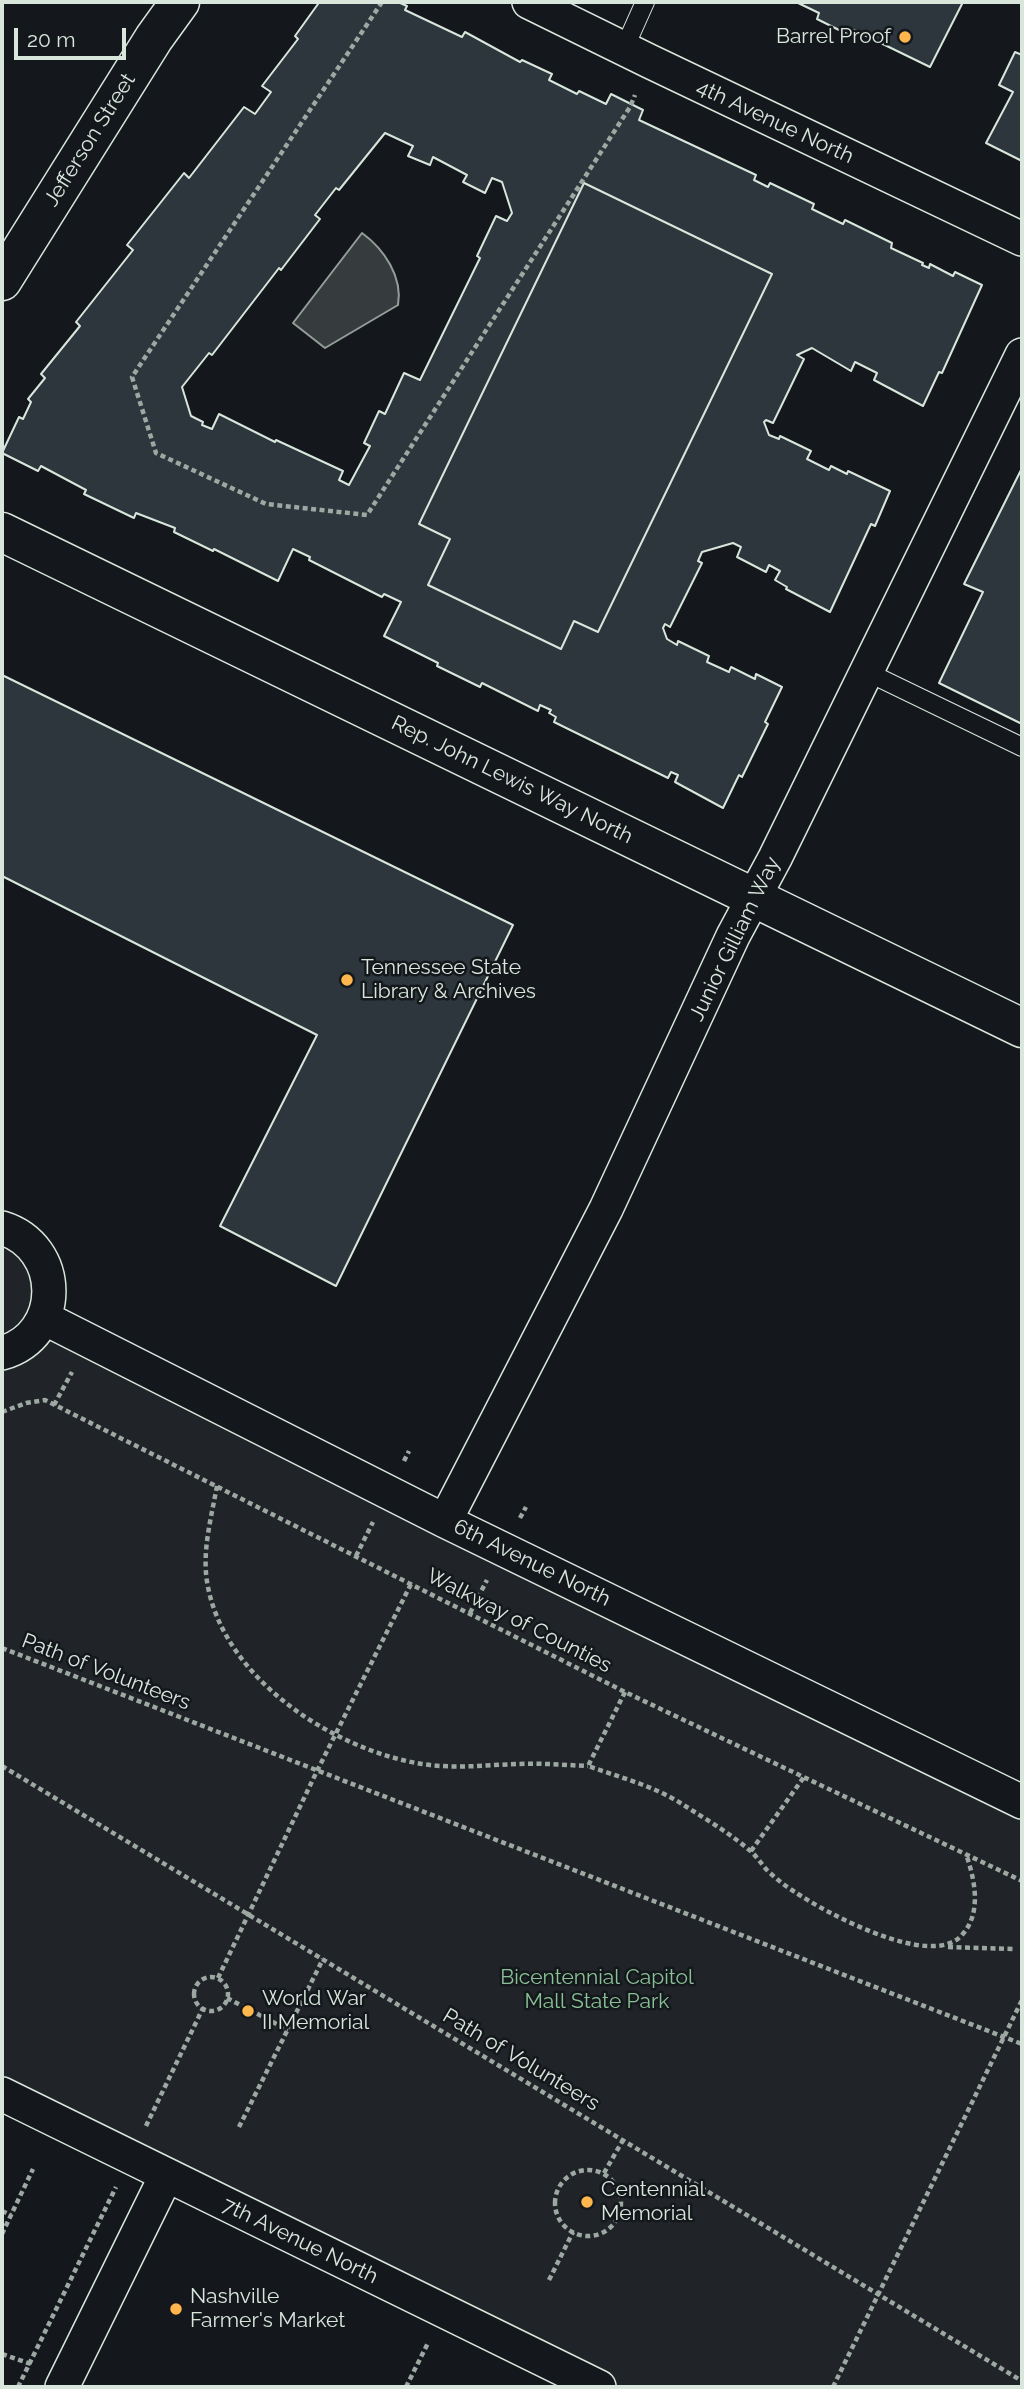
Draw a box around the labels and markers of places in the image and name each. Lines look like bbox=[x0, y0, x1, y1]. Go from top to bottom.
place label: Barrel Proof bbox=[776, 24, 891, 50]
marker: Barrel Proof bbox=[897, 29, 913, 45]
place label: Tennessee State Library & Archives bbox=[361, 955, 536, 1005]
marker: Tennessee State Library & Archives bbox=[339, 972, 355, 988]
place label: World War II Memorial bbox=[262, 1986, 369, 2036]
marker: World War II Memorial bbox=[240, 2003, 256, 2019]
place label: Centennial Memorial bbox=[601, 2177, 705, 2227]
marker: Centennial Memorial bbox=[579, 2194, 595, 2210]
place label: Nashville Farmer's Market bbox=[190, 2284, 345, 2334]
marker: Nashville Farmer's Market bbox=[168, 2301, 184, 2317]

